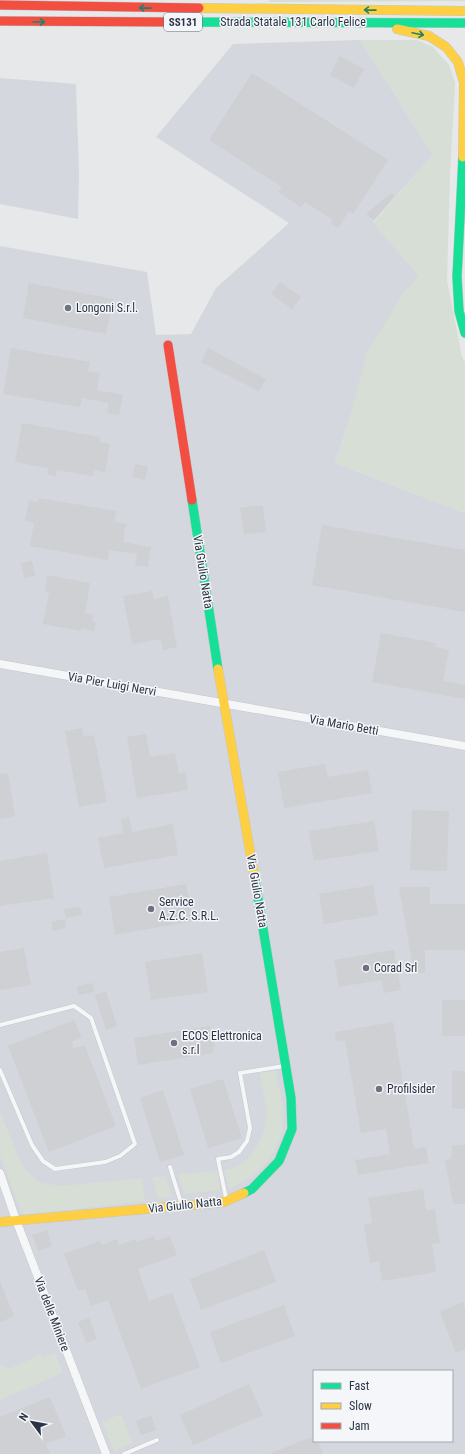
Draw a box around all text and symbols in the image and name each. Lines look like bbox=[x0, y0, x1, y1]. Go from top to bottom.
one-way arrow bbox=[139, 4, 152, 12]
one-way arrow bbox=[364, 6, 377, 14]
road number: SS131 bbox=[164, 13, 202, 31]
street label: Strada Statale 131 Carlo Felice bbox=[220, 15, 366, 29]
one-way arrow bbox=[32, 18, 45, 26]
one-way arrow bbox=[411, 30, 424, 38]
place label: Longoni S.r.l. bbox=[76, 301, 138, 315]
marker: Longoni S.r.l. bbox=[63, 303, 73, 313]
street label: Via Giulio Natta bbox=[190, 534, 216, 610]
street label: Via Pier Luigi Nervi bbox=[67, 669, 157, 699]
street label: Via Mario Betti bbox=[308, 712, 380, 738]
street label: Via Giulio Natta bbox=[244, 853, 270, 929]
place label: Service A.Z.C. S.R.L. bbox=[159, 895, 219, 923]
marker: Service A.Z.C. S.R.L. bbox=[146, 904, 156, 914]
place label: Corad Srl bbox=[374, 961, 417, 975]
marker: Corad Srl bbox=[361, 963, 371, 973]
place label: ECOS Elettronica s.r.l bbox=[182, 1029, 262, 1057]
marker: ECOS Elettronica s.r.l bbox=[169, 1038, 179, 1048]
place label: Profilsider bbox=[387, 1082, 436, 1096]
marker: Profilsider bbox=[374, 1084, 384, 1094]
street label: Via Giulio Natta bbox=[147, 1194, 223, 1216]
street label: Via delle Miniere bbox=[31, 1275, 73, 1354]
legend bbox=[313, 1370, 453, 1442]
text: Fast bbox=[349, 1379, 370, 1393]
text: Slow bbox=[349, 1399, 372, 1413]
north arrow bbox=[12, 1402, 52, 1442]
text: N bbox=[17, 1410, 31, 1423]
text: Jam bbox=[349, 1419, 370, 1433]

